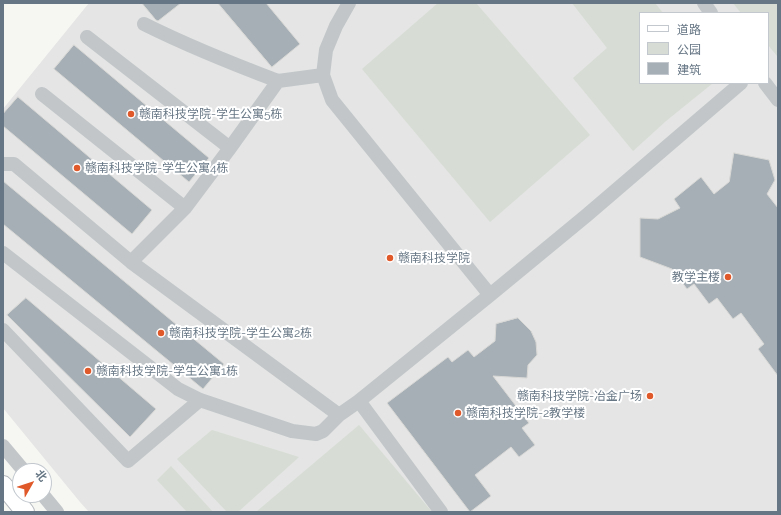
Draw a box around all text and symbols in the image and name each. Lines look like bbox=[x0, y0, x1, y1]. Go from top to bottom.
legend bbox=[639, 12, 769, 84]
text: 道路 bbox=[677, 23, 701, 37]
text: 公园 bbox=[677, 43, 701, 57]
text: 建筑 bbox=[677, 63, 701, 77]
place label: 赣南科技学院-学生公寓5栋 bbox=[139, 107, 283, 121]
marker: 赣南科技学院-学生公寓5栋 bbox=[126, 109, 136, 119]
place label: 赣南科技学院-学生公寓4栋 bbox=[85, 161, 229, 175]
marker: 赣南科技学院-学生公寓4栋 bbox=[72, 163, 82, 173]
place label: 赣南科技学院 bbox=[398, 251, 470, 265]
marker: 赣南科技学院 bbox=[385, 253, 395, 263]
place label: 教学主楼 bbox=[672, 270, 720, 284]
marker: 教学主楼 bbox=[723, 272, 733, 282]
place label: 赣南科技学院-学生公寓2栋 bbox=[169, 326, 312, 340]
marker: 赣南科技学院-学生公寓2栋 bbox=[156, 328, 166, 338]
place label: 赣南科技学院-学生公寓1栋 bbox=[96, 364, 238, 378]
marker: 赣南科技学院-学生公寓1栋 bbox=[83, 366, 93, 376]
place label: 赣南科技学院-冶金广场 bbox=[517, 389, 642, 403]
marker: 赣南科技学院-冶金广场 bbox=[645, 391, 655, 401]
place label: 赣南科技学院-2教学楼 bbox=[466, 406, 585, 420]
marker: 赣南科技学院-2教学楼 bbox=[453, 408, 463, 418]
north arrow bbox=[12, 463, 52, 503]
text: 北 bbox=[32, 467, 49, 484]

